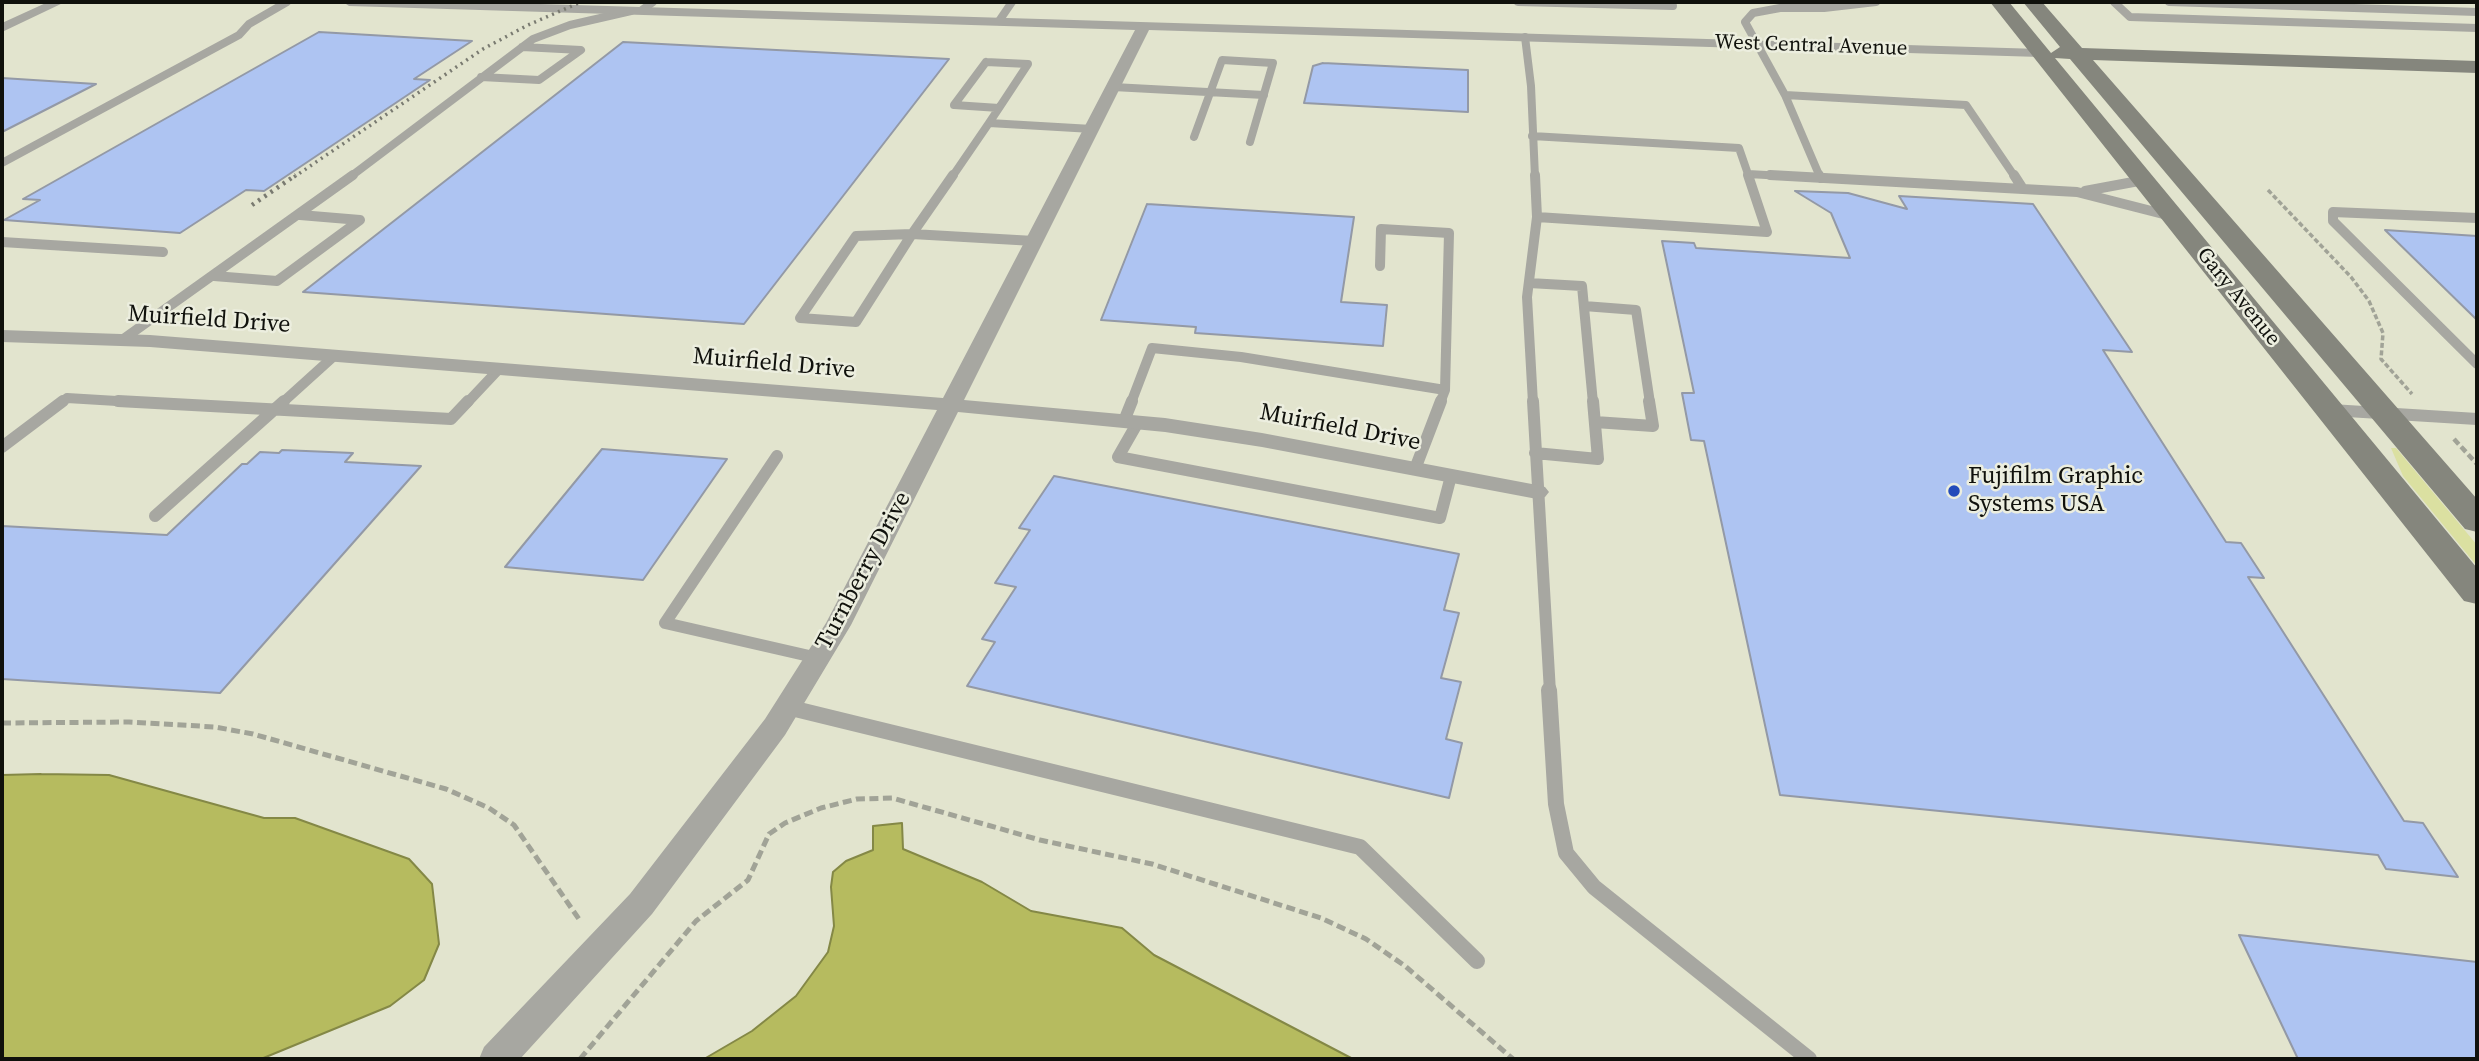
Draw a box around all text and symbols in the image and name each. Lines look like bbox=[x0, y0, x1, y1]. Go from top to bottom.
street label: West Central Avenue bbox=[1714, 30, 1908, 62]
street label: Gary Avenue bbox=[2191, 243, 2285, 351]
street label: Muirfield Drive bbox=[127, 300, 291, 340]
street label: Muirfield Drive bbox=[691, 343, 857, 385]
street label: Muirfield Drive bbox=[1257, 398, 1423, 458]
place label: Fujifilm Graphic Systems USA bbox=[1968, 463, 2143, 519]
marker: Fujifilm Graphic Systems USA bbox=[1946, 483, 1962, 499]
street label: Turnberry Drive bbox=[810, 487, 918, 655]

